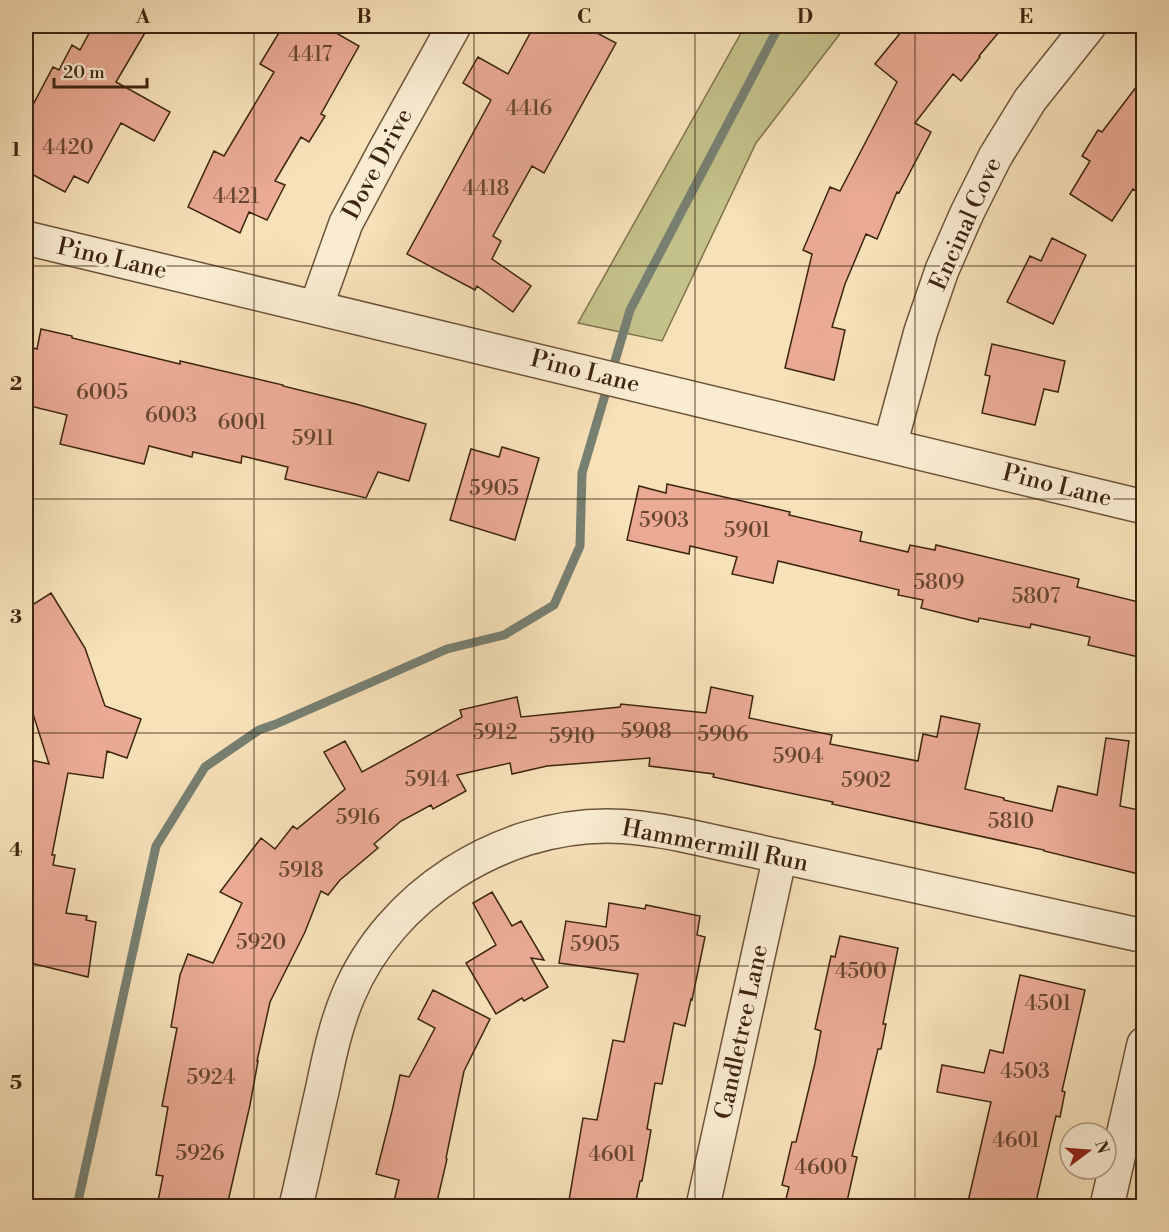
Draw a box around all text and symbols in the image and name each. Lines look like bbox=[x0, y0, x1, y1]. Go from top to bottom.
text: A bbox=[135, 5, 151, 30]
text: B bbox=[356, 5, 372, 30]
text: C bbox=[577, 5, 591, 30]
text: D bbox=[797, 5, 813, 30]
text: E bbox=[1019, 5, 1033, 30]
house number: 4417 bbox=[288, 42, 332, 68]
scale bar bbox=[54, 51, 147, 89]
text: 20 m bbox=[63, 61, 105, 84]
house number: 4416 bbox=[506, 96, 552, 122]
street label: Dove Drive bbox=[336, 103, 420, 225]
house number: 4420 bbox=[42, 135, 94, 161]
text: 1 bbox=[11, 138, 21, 163]
street label: Encinal Cove bbox=[923, 153, 1009, 295]
house number: 4418 bbox=[463, 176, 509, 202]
house number: 4421 bbox=[213, 184, 259, 210]
street label: Pino Lane bbox=[54, 232, 170, 286]
street label: Pino Lane bbox=[527, 344, 643, 400]
text: 2 bbox=[10, 372, 22, 397]
house number: 6005 bbox=[76, 380, 128, 406]
house number: 6003 bbox=[145, 403, 197, 429]
house number: 6001 bbox=[218, 410, 266, 436]
house number: 5911 bbox=[292, 426, 334, 452]
street label: Pino Lane bbox=[999, 458, 1115, 514]
house number: 5905 bbox=[469, 476, 519, 502]
house number: 5903 bbox=[639, 508, 689, 534]
house number: 5901 bbox=[724, 518, 770, 544]
house number: 5809 bbox=[913, 570, 965, 596]
house number: 5807 bbox=[1012, 584, 1061, 610]
text: 3 bbox=[10, 605, 22, 630]
house number: 5908 bbox=[620, 719, 672, 745]
house number: 5912 bbox=[472, 720, 518, 746]
house number: 5906 bbox=[698, 722, 749, 748]
house number: 5910 bbox=[549, 724, 595, 750]
house number: 5904 bbox=[773, 744, 823, 770]
house number: 5914 bbox=[405, 767, 449, 793]
house number: 5902 bbox=[841, 768, 891, 794]
house number: 5916 bbox=[336, 805, 381, 831]
house number: 5810 bbox=[988, 809, 1034, 835]
street label: Hammermill Run bbox=[619, 813, 811, 879]
text: 4 bbox=[9, 838, 23, 863]
house number: 5918 bbox=[278, 858, 324, 884]
house number: 5920 bbox=[236, 930, 286, 956]
house number: 5905 bbox=[570, 932, 620, 958]
street label: Candletree Lane bbox=[709, 942, 775, 1122]
house number: 4500 bbox=[835, 959, 887, 985]
house number: 4501 bbox=[1025, 991, 1071, 1017]
house number: 4503 bbox=[1000, 1059, 1050, 1085]
house number: 5924 bbox=[187, 1065, 235, 1091]
text: 5 bbox=[10, 1071, 22, 1096]
north arrow bbox=[1058, 1121, 1118, 1181]
house number: 4601 bbox=[992, 1128, 1040, 1154]
text: N bbox=[1090, 1138, 1113, 1156]
house number: 5926 bbox=[176, 1141, 225, 1167]
house number: 4601 bbox=[588, 1142, 636, 1168]
house number: 4600 bbox=[794, 1155, 848, 1181]

